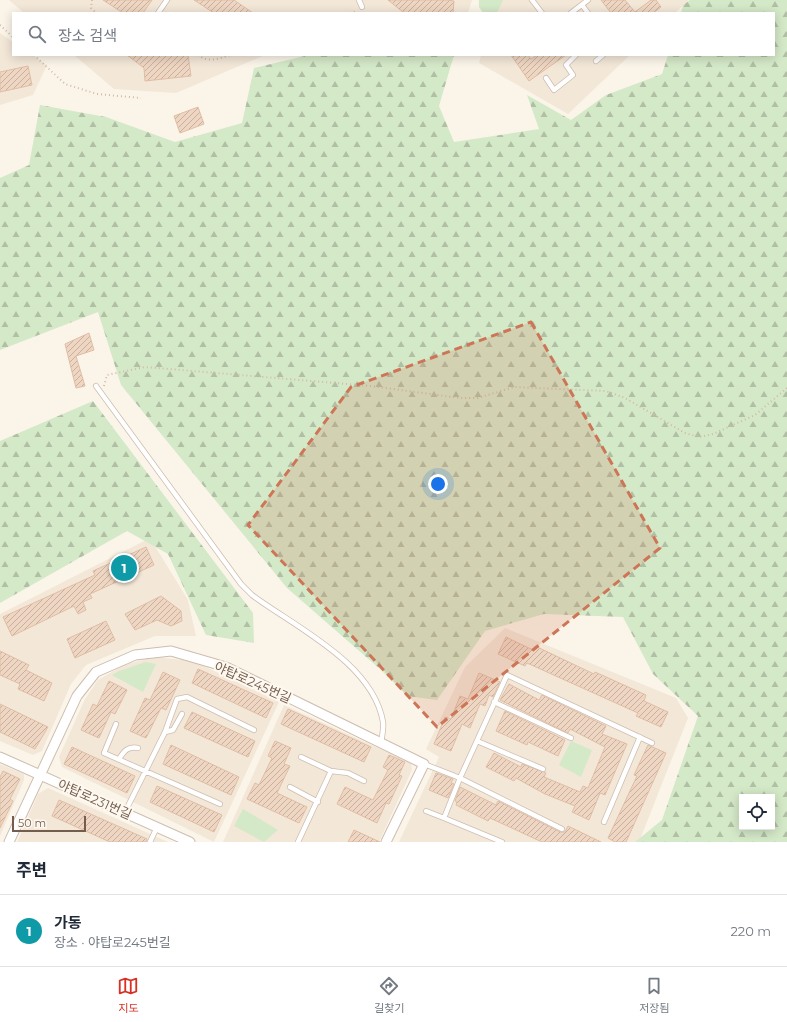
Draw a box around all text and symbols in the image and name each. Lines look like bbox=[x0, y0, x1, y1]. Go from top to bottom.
search box bbox=[12, 12, 775, 56]
icon: search bbox=[26, 23, 48, 45]
text: 장소 검색 bbox=[58, 26, 117, 45]
your location bbox=[428, 474, 448, 494]
pin: 1 bbox=[111, 553, 137, 583]
street label: 야탑로245번길 bbox=[212, 658, 294, 706]
street label: 야탑로231번길 bbox=[56, 776, 134, 822]
map controls bbox=[739, 794, 775, 830]
button: locate bbox=[739, 794, 775, 830]
scale bar bbox=[12, 814, 86, 833]
text: 50 m bbox=[18, 816, 46, 830]
text: 주변 bbox=[16, 860, 47, 880]
text: 가동 bbox=[54, 913, 82, 932]
text: 1 bbox=[26, 923, 32, 939]
text: 220 m bbox=[730, 923, 771, 939]
text: 장소 · 야탑로245번길 bbox=[54, 934, 171, 950]
tab: 지도 bbox=[117, 975, 139, 1015]
tab: 길찾기 bbox=[374, 975, 405, 1015]
tab: 저장됨 bbox=[639, 975, 670, 1015]

